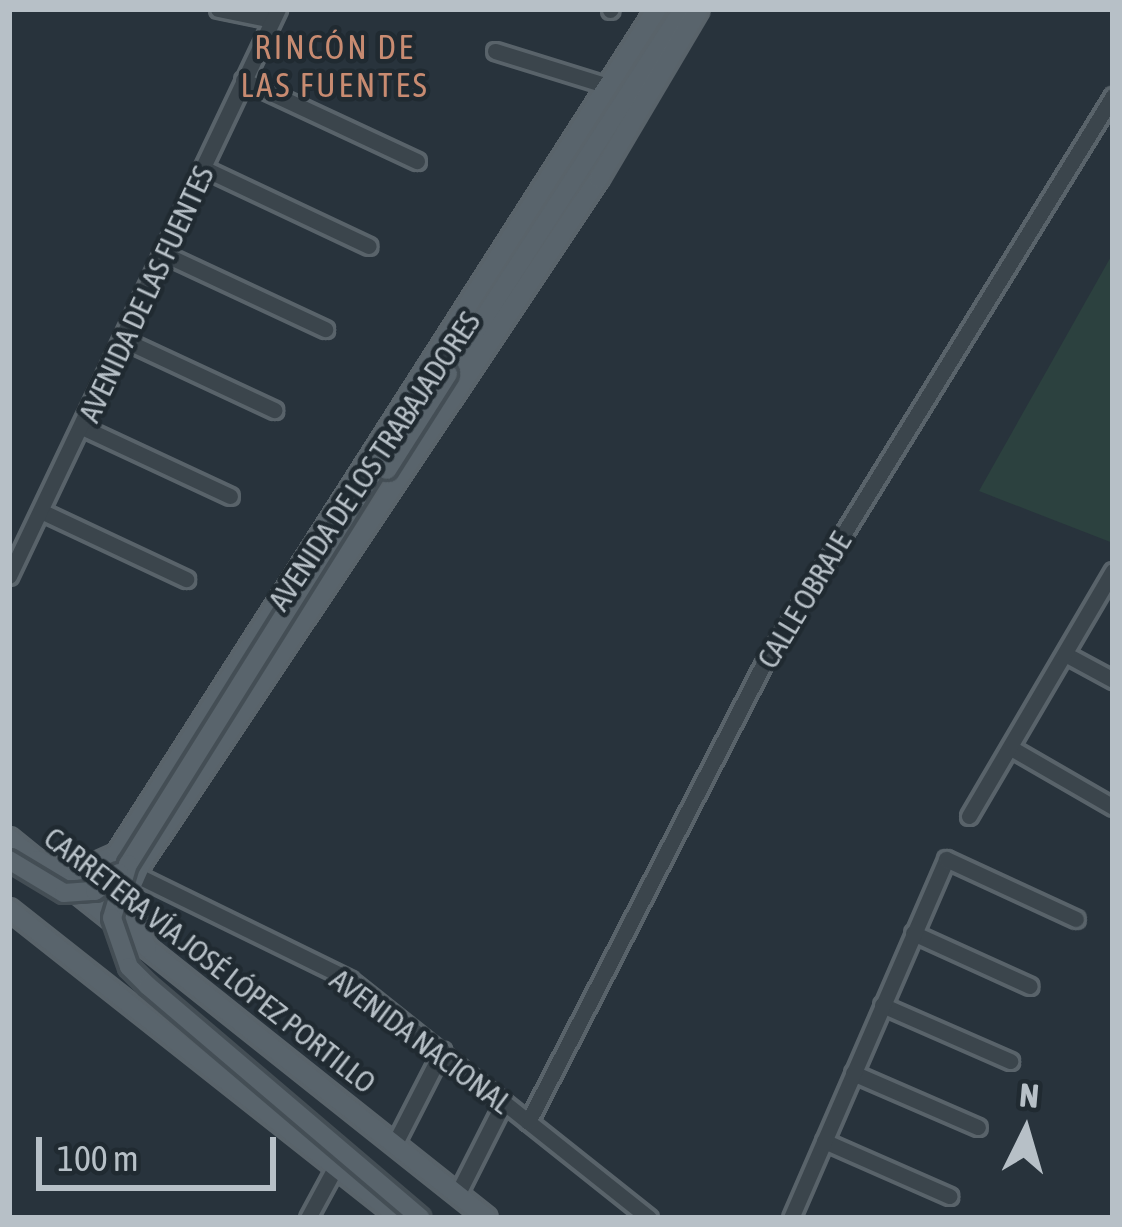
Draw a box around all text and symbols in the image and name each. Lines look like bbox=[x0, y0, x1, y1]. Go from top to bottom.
district label: RINCÓN DE LAS FUENTES bbox=[240, 28, 430, 106]
street label: AVENIDA DE LAS FUENTES bbox=[71, 160, 221, 428]
street label: AVENIDA DE LOS TRABAJADORES bbox=[261, 305, 487, 617]
street label: CALLE OBRAJE bbox=[749, 526, 859, 674]
street label: CARRETERA VÍA JOSÉ LÓPEZ PORTILLO bbox=[37, 820, 383, 1100]
street label: AVENIDA NACIONAL bbox=[323, 961, 519, 1121]
north arrow bbox=[966, 1071, 1086, 1191]
text: N bbox=[1018, 1075, 1040, 1115]
scale bar bbox=[42, 1113, 282, 1187]
text: 100 m bbox=[57, 1137, 139, 1179]

